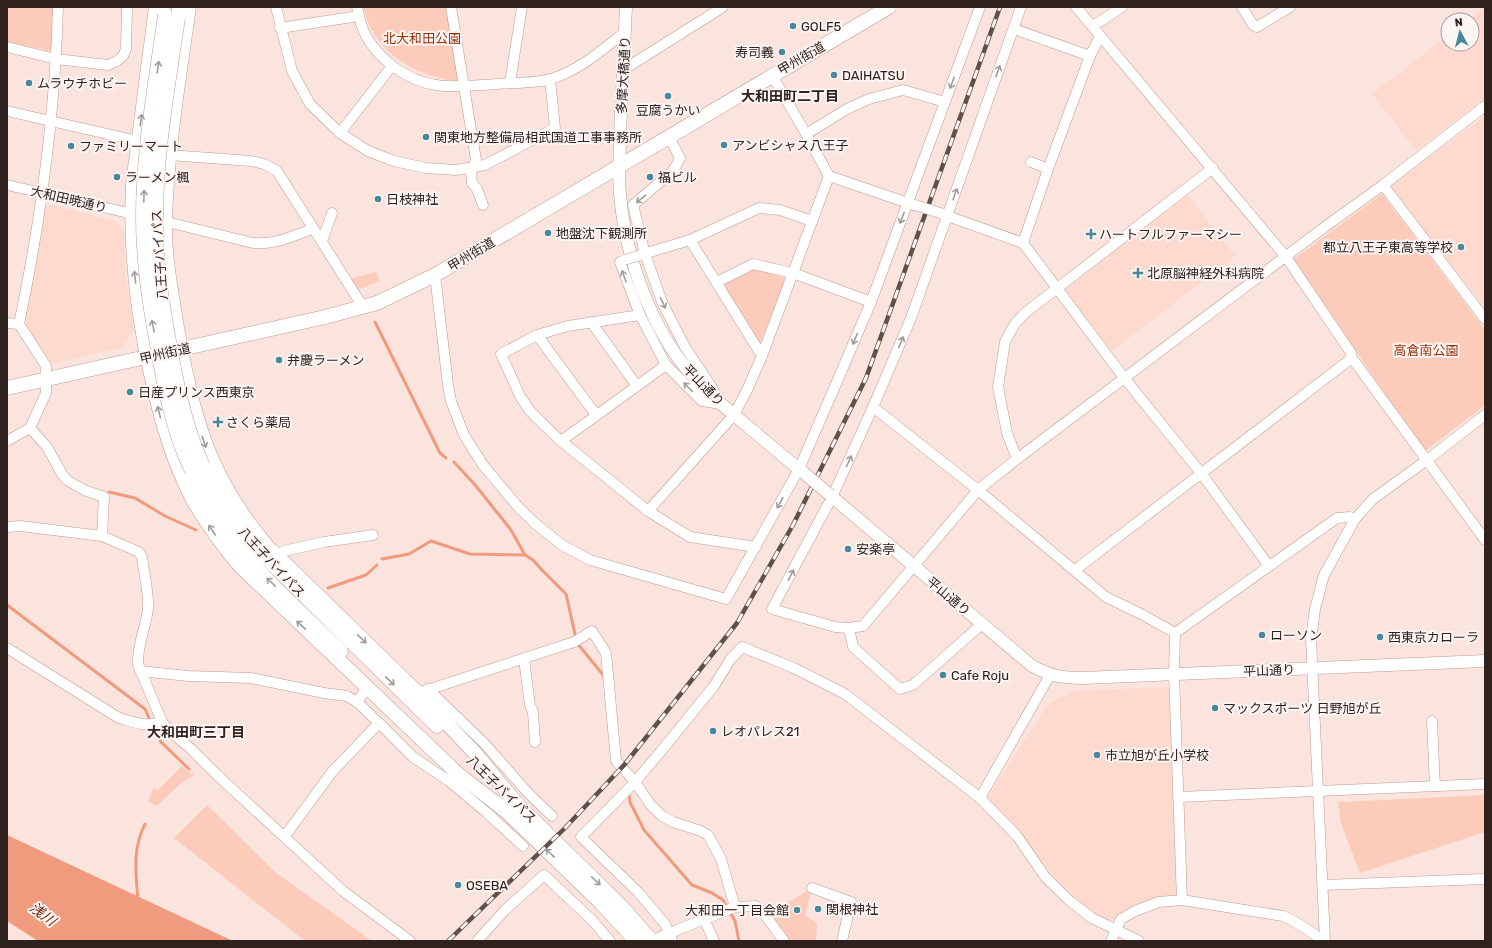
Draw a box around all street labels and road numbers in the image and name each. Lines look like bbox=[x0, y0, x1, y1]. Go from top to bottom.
street label: 多摩大橋通り bbox=[614, 36, 633, 114]
street label: 甲州街道 bbox=[775, 39, 828, 78]
street label: 大和田暁通り bbox=[29, 183, 109, 216]
street label: 八王子バイパス bbox=[149, 209, 170, 301]
street label: 甲州街道 bbox=[445, 235, 497, 274]
street label: 甲州街道 bbox=[138, 340, 192, 367]
street label: 平山通り bbox=[680, 361, 727, 409]
street label: 八王子バイパス bbox=[235, 524, 308, 601]
street label: 平山通り bbox=[924, 574, 973, 619]
street label: 平山通り bbox=[1243, 662, 1295, 679]
street label: 八王子バイパス bbox=[464, 752, 540, 826]

